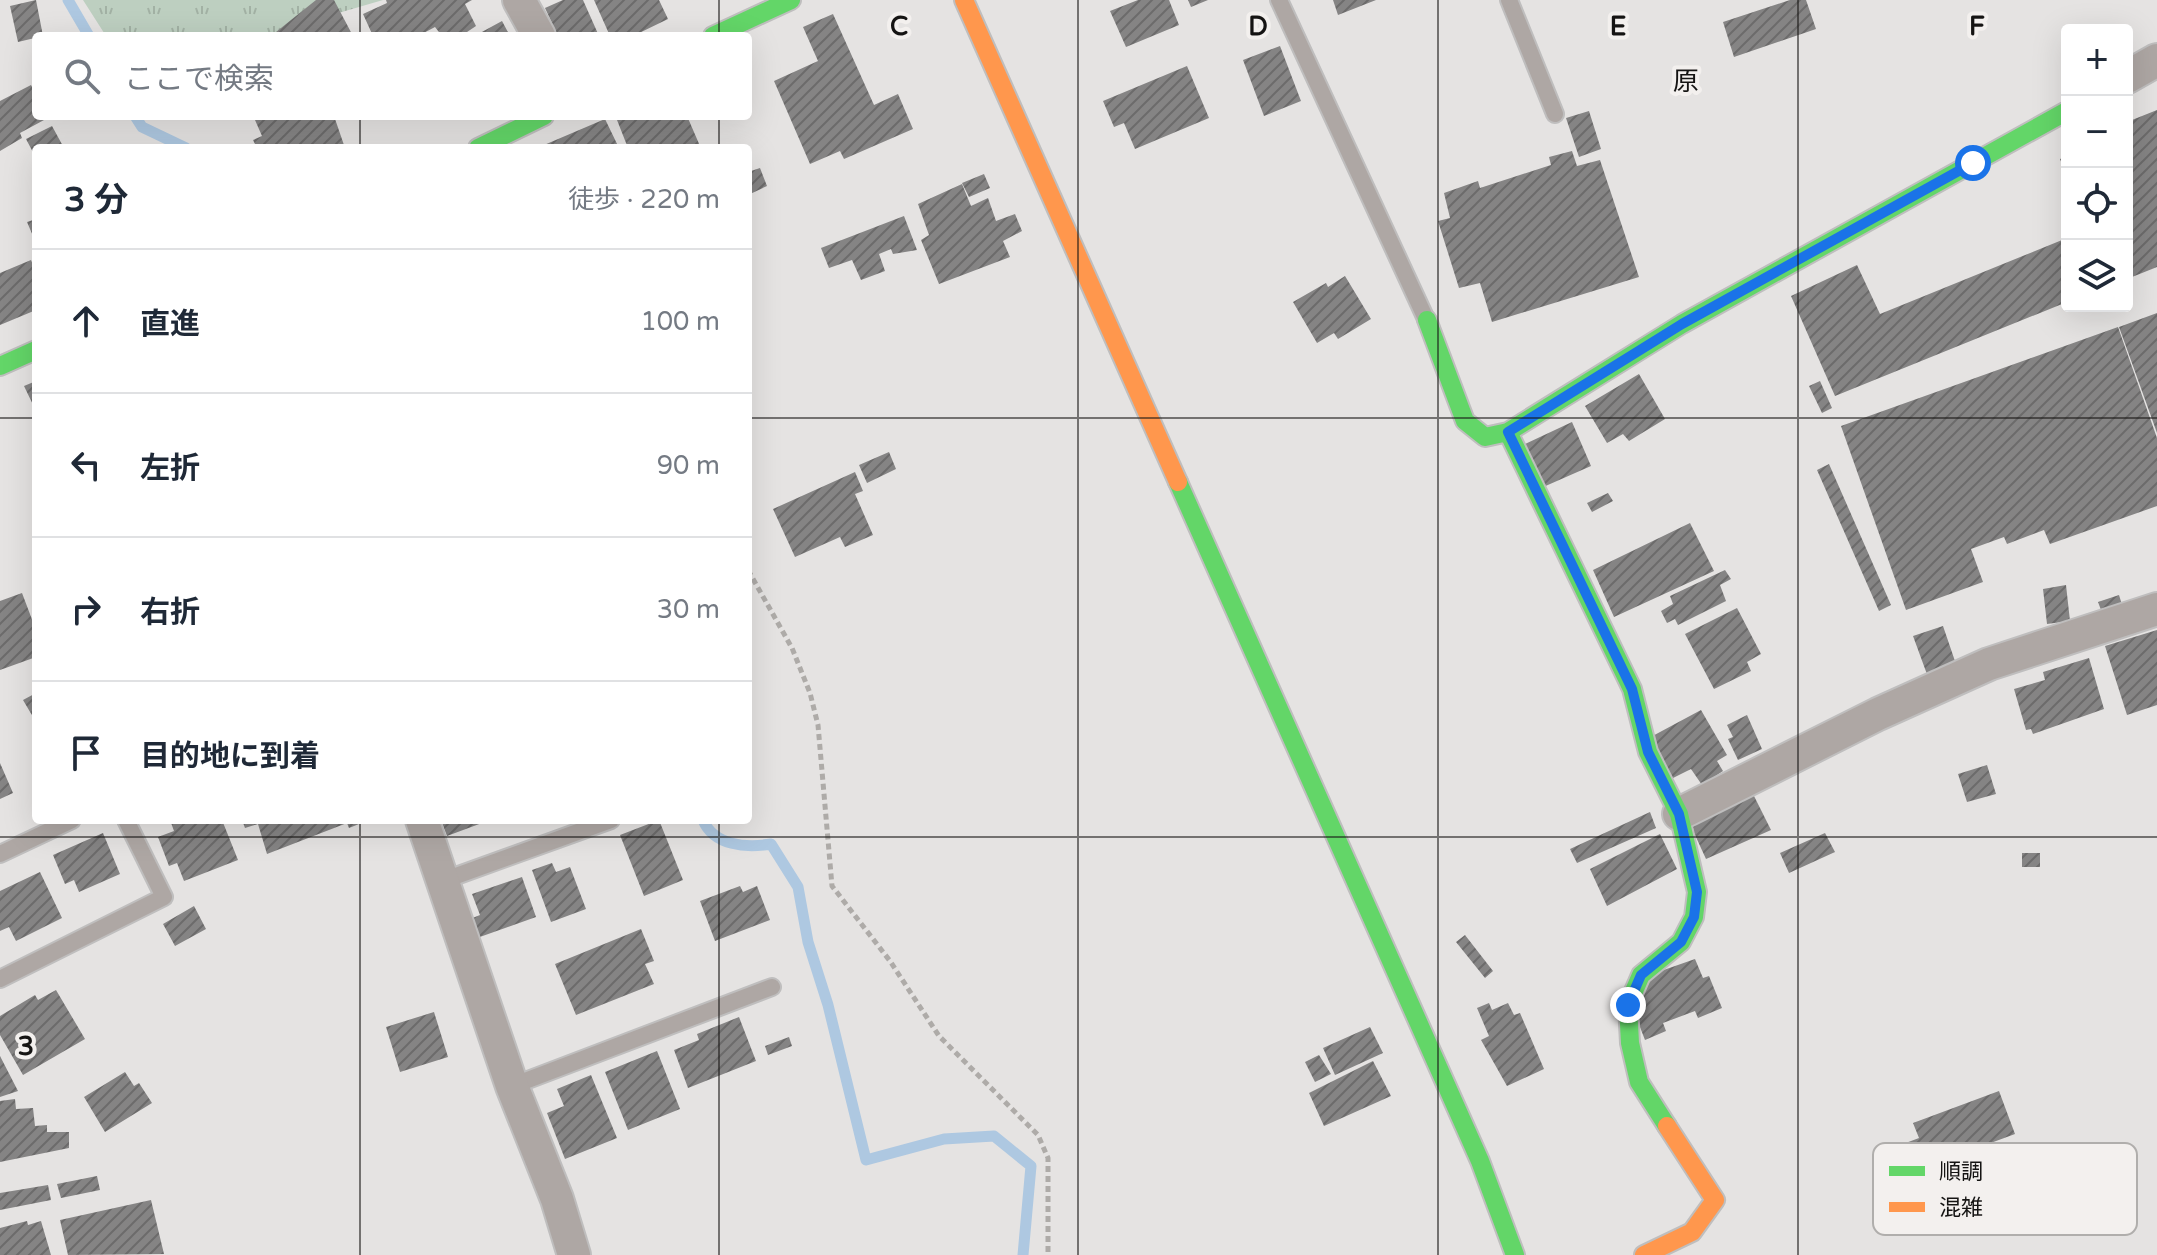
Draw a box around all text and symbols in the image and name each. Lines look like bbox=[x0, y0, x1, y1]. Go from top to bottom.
text: C bbox=[890, 11, 908, 42]
text: D bbox=[1248, 11, 1268, 42]
text: E bbox=[1610, 11, 1626, 42]
text: F bbox=[1969, 11, 1985, 42]
map controls bbox=[2061, 24, 2133, 312]
button: + bbox=[2061, 24, 2133, 96]
search box bbox=[32, 32, 752, 120]
icon: search bbox=[60, 54, 104, 98]
text: ここで検索 bbox=[124, 61, 274, 98]
district label: 原 bbox=[1673, 66, 1699, 97]
button: − bbox=[2061, 96, 2133, 168]
route start bbox=[1955, 145, 1991, 181]
button: locate bbox=[2061, 168, 2133, 240]
text: 3 分 bbox=[64, 180, 128, 221]
text: 徒歩 · 220 m bbox=[568, 184, 720, 215]
button: layers bbox=[2061, 240, 2133, 312]
icon: ahead bbox=[64, 299, 108, 343]
text: 直進 bbox=[140, 306, 200, 343]
text: 100 m bbox=[640, 306, 720, 337]
icon: left bbox=[64, 443, 108, 487]
text: 左折 bbox=[140, 450, 200, 487]
text: 90 m bbox=[657, 450, 720, 481]
icon: right bbox=[64, 587, 108, 631]
text: 右折 bbox=[140, 594, 200, 631]
text: 30 m bbox=[657, 594, 720, 625]
icon: arrive bbox=[64, 731, 108, 775]
text: 目的地に到着 bbox=[140, 738, 320, 775]
route end bbox=[1610, 987, 1646, 1023]
text: 3 bbox=[18, 1031, 34, 1062]
legend bbox=[1873, 1143, 2137, 1235]
text: 順調 bbox=[1939, 1159, 1983, 1185]
text: 混雑 bbox=[1939, 1195, 1983, 1221]

